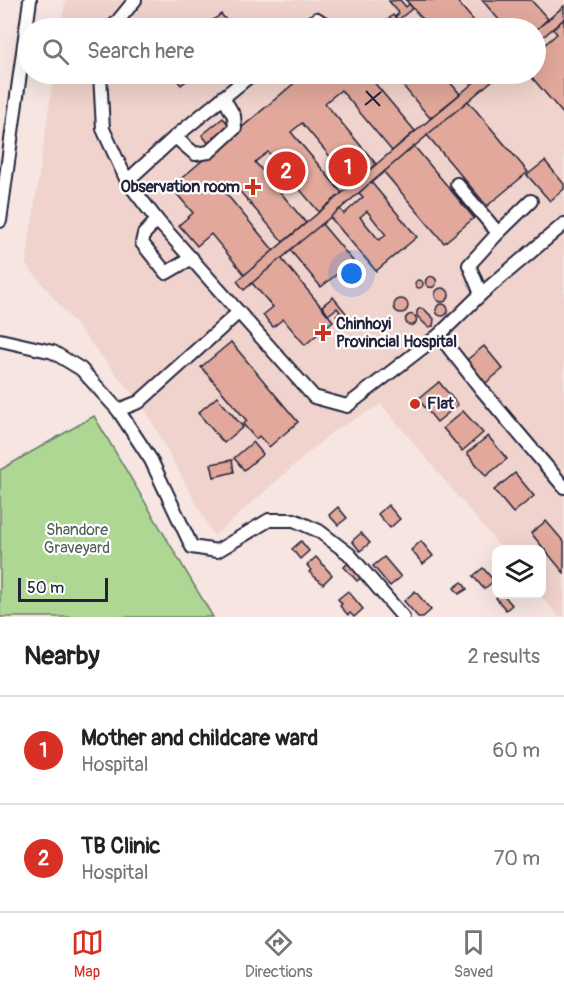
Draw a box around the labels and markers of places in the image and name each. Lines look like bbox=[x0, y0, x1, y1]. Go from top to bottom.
pin: 1 bbox=[328, 144, 368, 190]
pin: 2 bbox=[266, 148, 306, 194]
place label: Observation room bbox=[121, 177, 240, 197]
marker: Observation room bbox=[244, 178, 262, 196]
place label: Chinhoyi Provincial Hospital bbox=[336, 314, 457, 352]
marker: Chinhoyi Provincial Hospital bbox=[314, 324, 332, 342]
place label: Flat bbox=[427, 394, 454, 414]
marker: Flat bbox=[408, 397, 422, 411]

